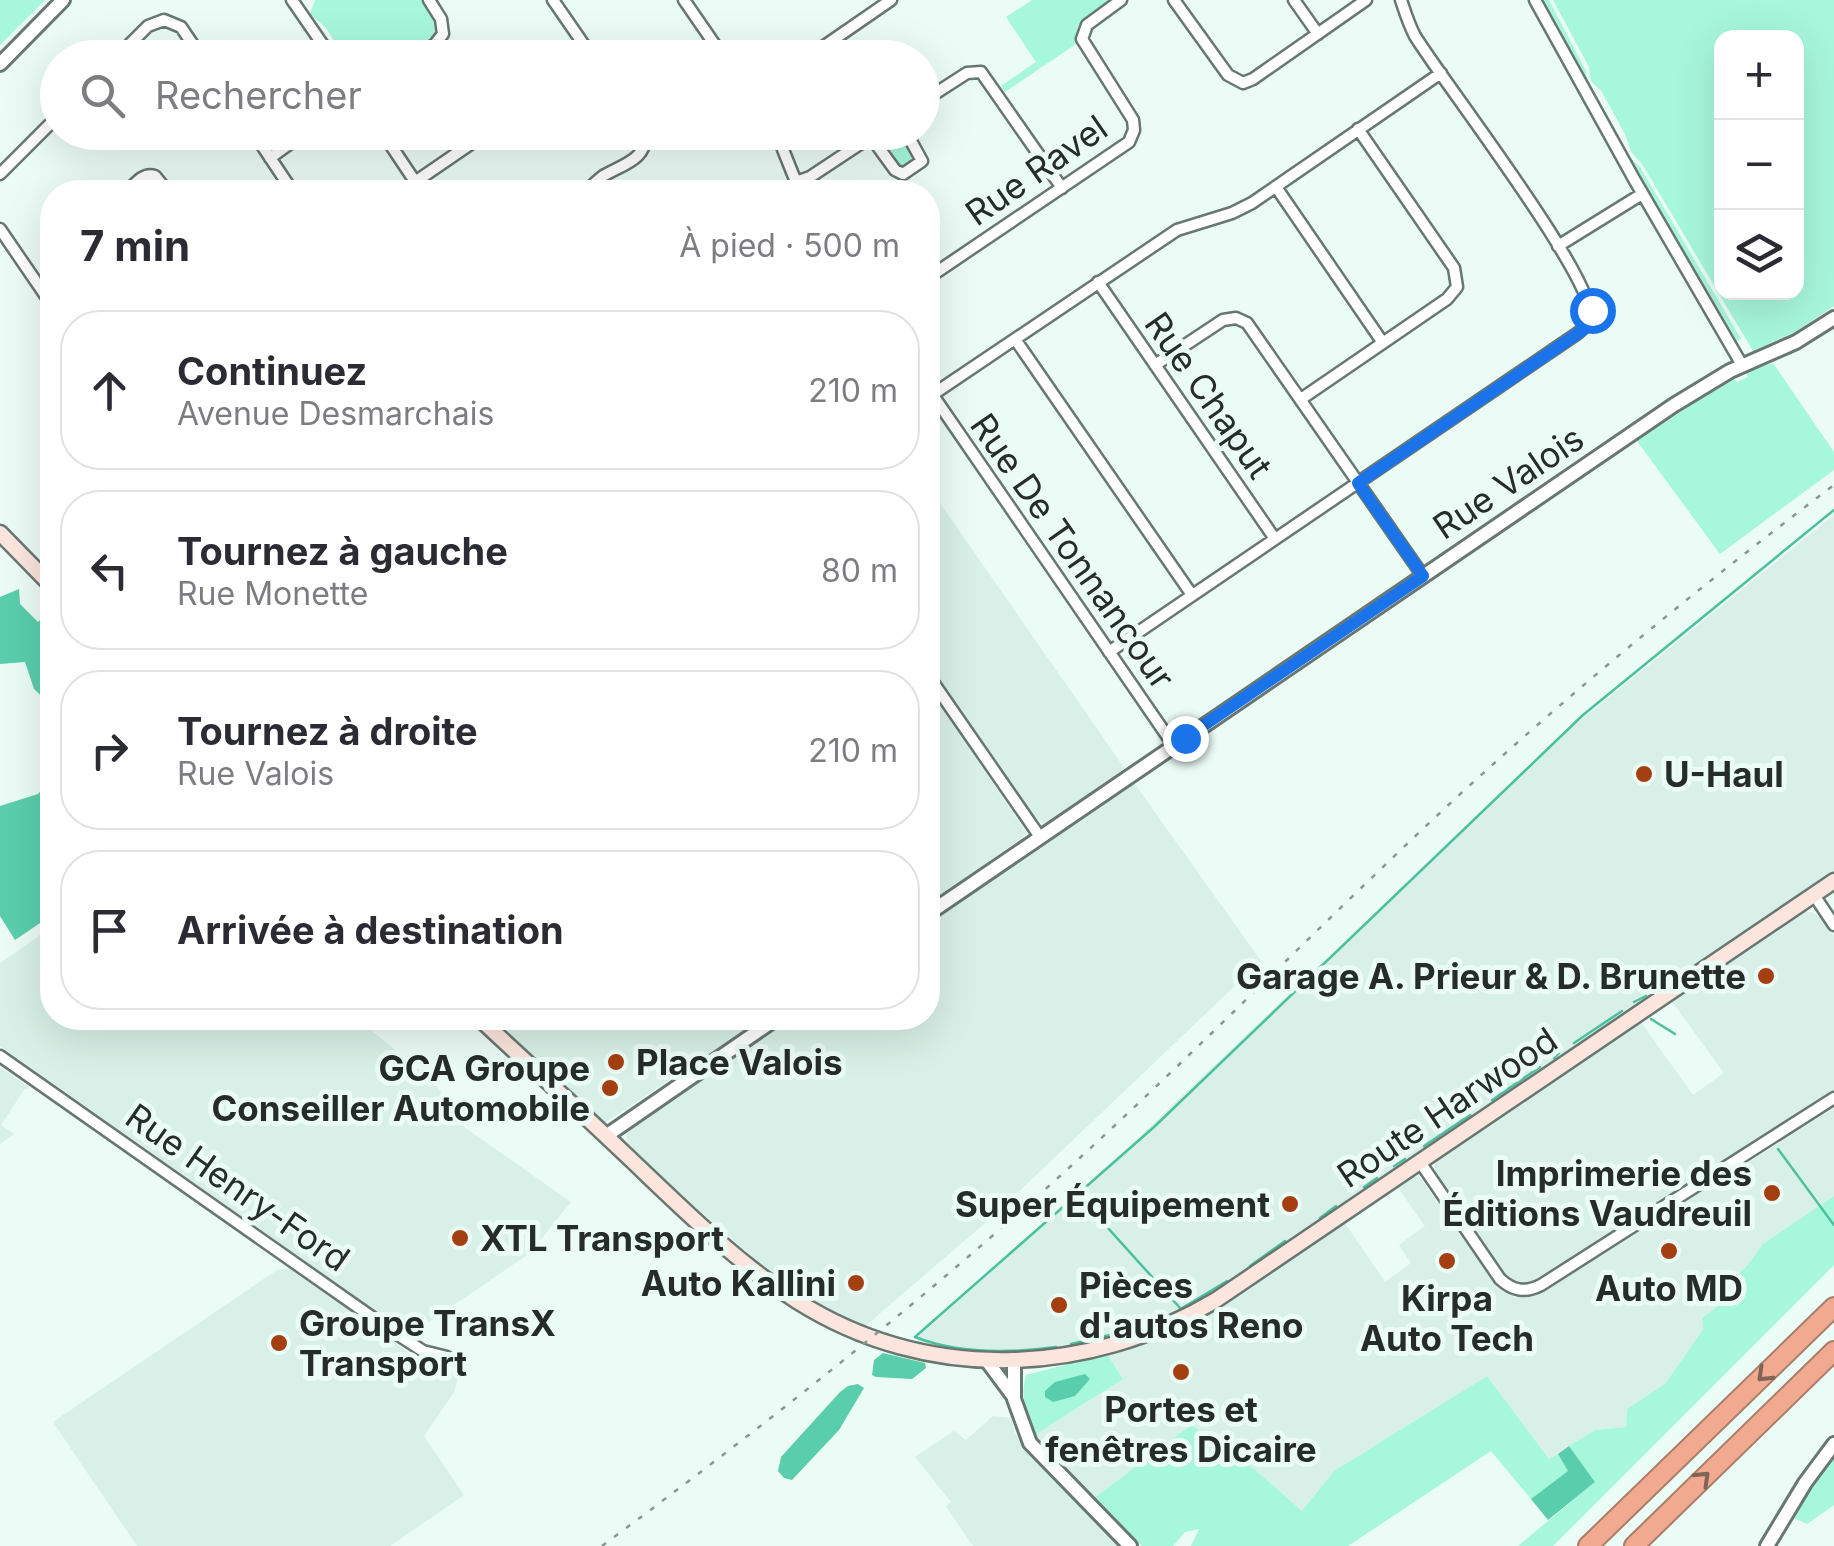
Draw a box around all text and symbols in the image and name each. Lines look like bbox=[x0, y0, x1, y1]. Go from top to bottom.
map controls bbox=[1714, 30, 1804, 300]
button: + bbox=[1714, 30, 1804, 120]
search box bbox=[40, 40, 940, 150]
icon: search bbox=[75, 68, 130, 123]
text: Rechercher bbox=[155, 72, 362, 118]
street label: Rue Ravel bbox=[957, 106, 1115, 234]
button: − bbox=[1714, 120, 1804, 210]
button: layers bbox=[1714, 210, 1804, 300]
text: 7 min bbox=[80, 220, 190, 271]
text: À pied · 500 m bbox=[679, 226, 900, 265]
route start bbox=[1570, 288, 1616, 334]
street label: Rue Chaput bbox=[1136, 304, 1282, 486]
text: Continuez bbox=[177, 348, 367, 394]
icon: ahead bbox=[82, 363, 137, 418]
text: 210 m bbox=[808, 371, 898, 410]
text: Avenue Desmarchais bbox=[177, 394, 494, 433]
street label: Rue De Tonnancour bbox=[962, 405, 1184, 697]
street label: Rue Valois bbox=[1425, 417, 1591, 547]
text: Tournez à gauche bbox=[177, 528, 508, 574]
icon: left bbox=[82, 543, 137, 598]
text: 80 m bbox=[821, 551, 898, 590]
text: Rue Monette bbox=[177, 574, 368, 613]
text: Tournez à droite bbox=[177, 708, 478, 754]
route end bbox=[1163, 716, 1209, 762]
icon: right bbox=[82, 723, 137, 778]
text: 210 m bbox=[808, 731, 898, 770]
place label: U-Haul bbox=[1664, 753, 1784, 795]
text: Rue Valois bbox=[177, 754, 334, 793]
marker: U-Haul bbox=[1633, 763, 1655, 785]
icon: arrive bbox=[82, 903, 137, 958]
text: Arrivée à destination bbox=[177, 907, 564, 953]
place label: Garage A. Prieur & D. Brunette bbox=[1236, 955, 1746, 997]
marker: Garage A. Prieur & D. Brunette bbox=[1755, 965, 1777, 987]
street label: Route Harwood bbox=[1329, 1018, 1565, 1196]
place label: Place Valois bbox=[636, 1041, 843, 1083]
place label: GCA Groupe Conseiller Automobile bbox=[211, 1047, 590, 1129]
marker: Place Valois bbox=[605, 1051, 627, 1073]
marker: GCA Groupe Conseiller Automobile bbox=[599, 1077, 621, 1099]
street label: Rue Henry-Ford bbox=[118, 1094, 358, 1280]
place label: Imprimerie des Éditions Vaudreuil bbox=[1443, 1152, 1752, 1234]
marker: Imprimerie des Éditions Vaudreuil bbox=[1761, 1182, 1783, 1204]
place label: Super Équipement bbox=[955, 1183, 1270, 1225]
marker: Super Équipement bbox=[1279, 1193, 1301, 1215]
place label: XTL Transport bbox=[480, 1217, 724, 1259]
marker: XTL Transport bbox=[449, 1227, 471, 1249]
marker: Auto MD bbox=[1658, 1240, 1680, 1262]
marker: Kirpa Auto Tech bbox=[1436, 1250, 1458, 1272]
place label: Auto Kallini bbox=[641, 1262, 836, 1304]
place label: Pièces d'autos Reno bbox=[1079, 1264, 1304, 1346]
place label: Auto MD bbox=[1595, 1267, 1743, 1309]
marker: Auto Kallini bbox=[845, 1272, 867, 1294]
place label: Kirpa Auto Tech bbox=[1360, 1277, 1534, 1359]
marker: Pièces d'autos Reno bbox=[1048, 1294, 1070, 1316]
place label: Groupe TransX Transport bbox=[299, 1302, 556, 1384]
marker: Groupe TransX Transport bbox=[268, 1332, 290, 1354]
marker: Portes et fenêtres Dicaire bbox=[1170, 1361, 1192, 1383]
one-way arrow bbox=[1757, 1363, 1776, 1381]
place label: Portes et fenêtres Dicaire bbox=[1045, 1388, 1317, 1470]
one-way arrow bbox=[1692, 1472, 1710, 1490]

